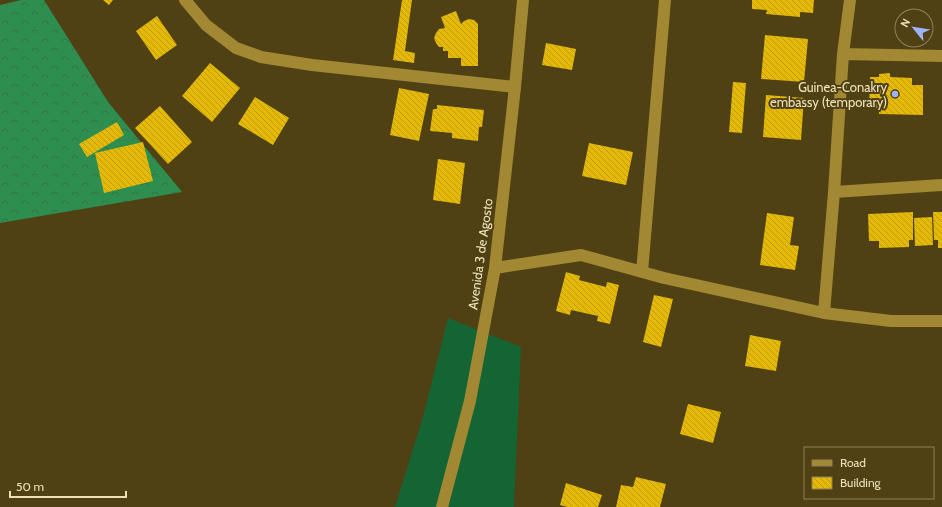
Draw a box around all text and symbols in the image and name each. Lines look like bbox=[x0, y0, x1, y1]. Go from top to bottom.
north arrow bbox=[894, 8, 934, 48]
text: N bbox=[897, 16, 913, 30]
place label: Guinea-Conakry embassy (temporary) bbox=[770, 79, 887, 110]
marker: Guinea-Conakry embassy (temporary) bbox=[890, 89, 900, 99]
street label: Avenida 3 de Agosto bbox=[464, 197, 496, 311]
legend bbox=[804, 447, 934, 499]
text: Road bbox=[840, 455, 866, 470]
scale bar bbox=[10, 473, 126, 499]
text: Building bbox=[840, 475, 882, 490]
text: 50 m bbox=[16, 479, 44, 494]

